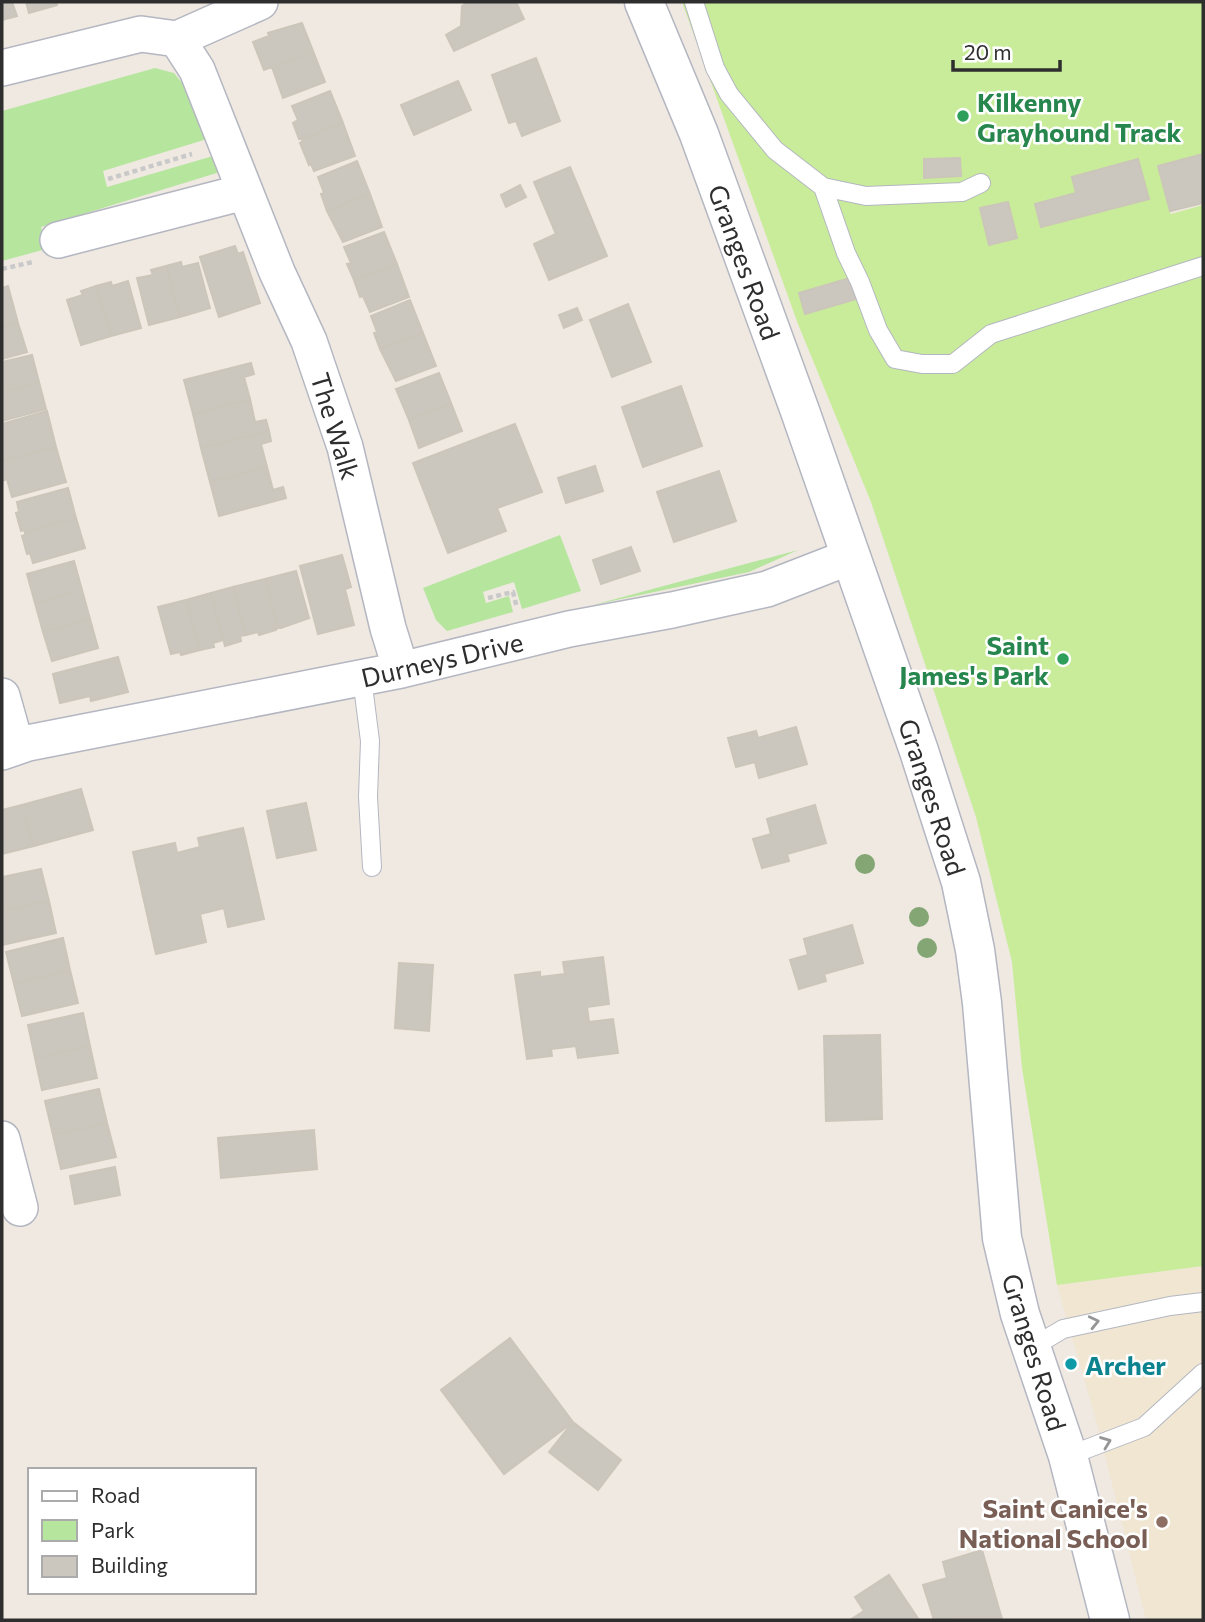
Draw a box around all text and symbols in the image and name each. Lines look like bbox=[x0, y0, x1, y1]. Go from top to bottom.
scale bar bbox=[953, 28, 1060, 72]
text: 20 m bbox=[964, 39, 1012, 64]
place label: Kilkenny Grayhound Track bbox=[977, 86, 1182, 147]
marker: Kilkenny Grayhound Track bbox=[955, 108, 971, 124]
street label: Granges Road bbox=[703, 180, 787, 344]
street label: The Walk bbox=[305, 369, 367, 483]
street label: Durneys Drive bbox=[358, 625, 526, 693]
place label: Saint James's Park bbox=[899, 629, 1049, 690]
marker: Saint James's Park bbox=[1055, 651, 1071, 667]
street label: Granges Road bbox=[893, 715, 973, 879]
street label: Granges Road bbox=[996, 1270, 1074, 1434]
one-way arrow bbox=[1088, 1316, 1100, 1331]
place label: Archer bbox=[1085, 1349, 1166, 1380]
marker: Archer bbox=[1063, 1356, 1079, 1372]
one-way arrow bbox=[1099, 1436, 1111, 1450]
legend bbox=[28, 1468, 256, 1594]
text: Road bbox=[91, 1482, 140, 1507]
place label: Saint Canice's National School bbox=[959, 1492, 1148, 1553]
marker: Saint Canice's National School bbox=[1154, 1514, 1170, 1530]
text: Park bbox=[91, 1517, 135, 1542]
text: Building bbox=[91, 1552, 168, 1577]

